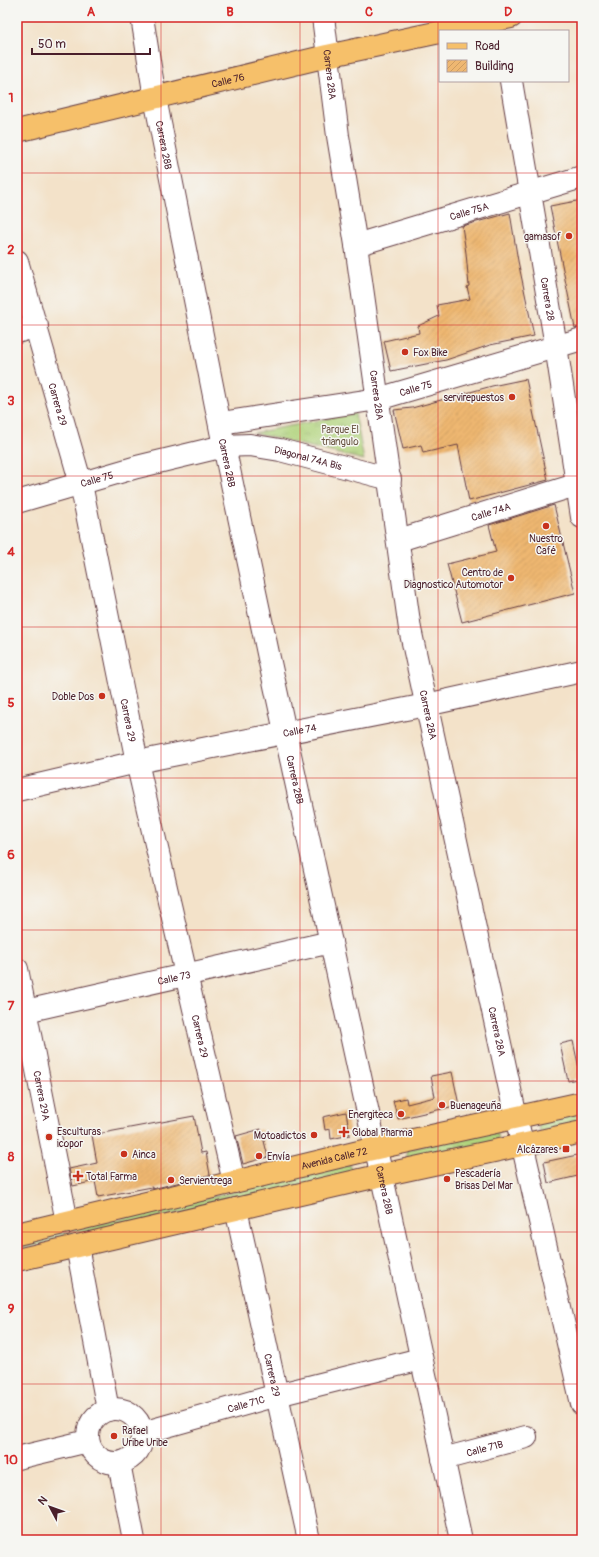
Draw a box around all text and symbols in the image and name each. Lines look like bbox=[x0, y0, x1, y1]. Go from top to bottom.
text: A bbox=[87, 4, 96, 20]
text: B bbox=[226, 4, 234, 20]
text: C bbox=[365, 4, 373, 20]
text: D bbox=[504, 4, 512, 20]
scale bar bbox=[32, 30, 150, 56]
legend bbox=[439, 30, 569, 82]
text: 50 m bbox=[38, 37, 66, 52]
text: Road bbox=[475, 39, 500, 54]
street label: Carrera 28A bbox=[320, 49, 338, 101]
text: Building bbox=[475, 59, 514, 74]
street label: Calle 76 bbox=[210, 71, 246, 91]
text: 1 bbox=[8, 90, 14, 106]
street label: Carrera 28B bbox=[153, 120, 174, 171]
street label: Calle 75A bbox=[448, 200, 491, 223]
place label: gamasof bbox=[524, 231, 561, 243]
marker: gamasof bbox=[564, 231, 574, 241]
text: 2 bbox=[7, 242, 15, 258]
street label: Carrera 28 bbox=[537, 276, 557, 322]
marker: Fox Bike bbox=[400, 347, 410, 357]
place label: Fox Bike bbox=[413, 347, 448, 359]
street label: Carrera 28A bbox=[367, 370, 386, 421]
street label: Calle 75 bbox=[398, 378, 434, 399]
street label: Carrera 29 bbox=[45, 382, 69, 427]
place label: servirepuestos bbox=[443, 392, 505, 404]
marker: servirepuestos bbox=[507, 392, 517, 402]
text: 3 bbox=[7, 393, 15, 409]
park label: Parque El triangulo bbox=[320, 424, 359, 448]
street label: Carrera 28B bbox=[216, 438, 238, 489]
street label: Diagonal 74A Bis bbox=[273, 444, 344, 473]
street label: Calle 75 bbox=[79, 469, 115, 490]
street label: Calle 74A bbox=[470, 501, 512, 524]
marker: Nuestro Café bbox=[541, 521, 551, 531]
place label: Nuestro Café bbox=[529, 533, 564, 557]
text: 4 bbox=[7, 544, 15, 560]
place label: Centro de Diagnostico Automotor bbox=[404, 567, 503, 591]
marker: Centro de Diagnostico Automotor bbox=[506, 573, 516, 583]
street label: Carrera 28A bbox=[416, 689, 439, 741]
place label: Doble Dos bbox=[52, 691, 95, 703]
marker: Doble Dos bbox=[97, 691, 107, 701]
text: 5 bbox=[7, 695, 15, 711]
street label: Carrera 29 bbox=[117, 698, 138, 743]
street label: Calle 74 bbox=[282, 722, 318, 740]
street label: Carrera 28B bbox=[283, 754, 306, 806]
text: 6 bbox=[7, 847, 15, 863]
street label: Calle 73 bbox=[157, 969, 192, 988]
text: 7 bbox=[8, 998, 15, 1014]
street label: Carrera 28A bbox=[485, 1006, 508, 1058]
street label: Carrera 29 bbox=[189, 1014, 210, 1059]
street label: Carrera 29A bbox=[30, 1070, 52, 1122]
marker: Buenageuña bbox=[437, 1100, 447, 1110]
place label: Buenageuña bbox=[450, 1100, 501, 1112]
place label: Energiteca bbox=[348, 1109, 393, 1121]
marker: Energiteca bbox=[396, 1109, 406, 1119]
place label: Esculturas icopor bbox=[57, 1126, 101, 1150]
marker: Global Pharma bbox=[339, 1127, 349, 1137]
place label: Global Pharma bbox=[352, 1127, 413, 1139]
place label: Motoadictos bbox=[254, 1130, 307, 1142]
marker: Motoadictos bbox=[309, 1130, 319, 1140]
marker: Esculturas icopor bbox=[44, 1132, 54, 1142]
place label: Alcázares bbox=[517, 1144, 559, 1156]
marker: Alcázares bbox=[561, 1144, 571, 1154]
street label: Avenida Calle 72 bbox=[300, 1145, 369, 1173]
text: 8 bbox=[8, 1149, 15, 1165]
marker: Ainca bbox=[119, 1149, 129, 1159]
place label: Ainca bbox=[132, 1149, 156, 1161]
marker: Envía bbox=[254, 1151, 264, 1161]
place label: Envía bbox=[267, 1151, 290, 1163]
street label: Carrera 28B bbox=[373, 1165, 395, 1216]
place label: Pescadería Brisas Del Mar bbox=[455, 1168, 513, 1192]
marker: Total Farma bbox=[73, 1171, 83, 1181]
place label: Total Farma bbox=[86, 1171, 137, 1183]
marker: Pescadería Brisas Del Mar bbox=[442, 1174, 452, 1184]
marker: Servientrega bbox=[166, 1175, 176, 1185]
place label: Servientrega bbox=[179, 1175, 232, 1187]
text: 9 bbox=[8, 1301, 15, 1317]
street label: Carrera 29 bbox=[261, 1353, 282, 1398]
street label: Calle 71C bbox=[226, 1394, 266, 1416]
place label: Rafael Uribe Uribe bbox=[122, 1425, 168, 1449]
marker: Rafael Uribe Uribe bbox=[109, 1431, 119, 1441]
street label: Calle 71B bbox=[465, 1438, 505, 1460]
text: 10 bbox=[4, 1452, 18, 1468]
north arrow bbox=[30, 1487, 70, 1527]
text: N bbox=[35, 1493, 51, 1508]

